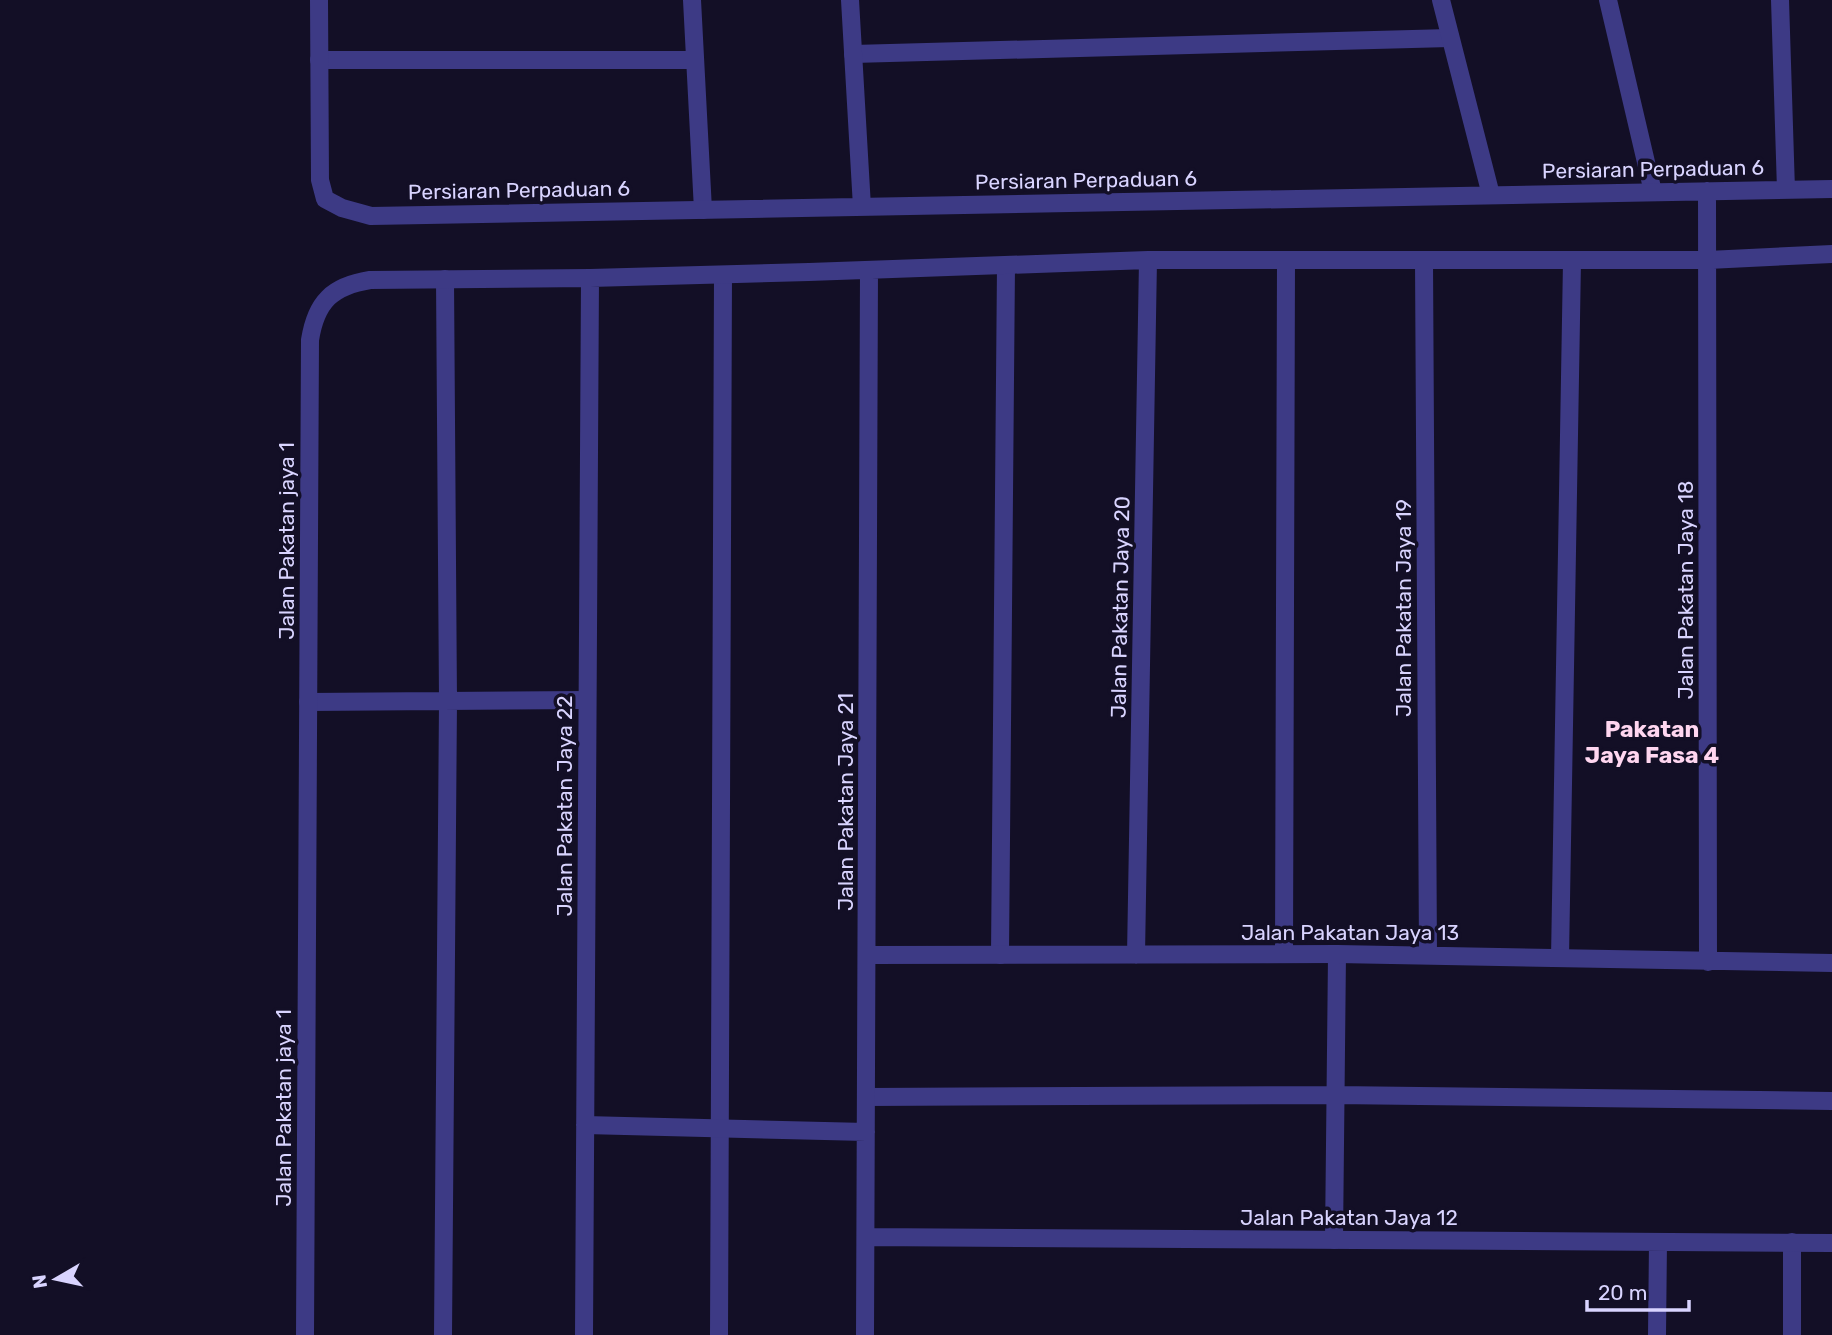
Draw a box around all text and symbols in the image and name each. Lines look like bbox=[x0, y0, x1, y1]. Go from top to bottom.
street label: Persiaran Perpaduan 6 bbox=[1542, 155, 1764, 183]
street label: Persiaran Perpaduan 6 bbox=[975, 166, 1197, 194]
street label: Persiaran Perpaduan 6 bbox=[408, 176, 630, 204]
street label: Jalan Pakatan jaya 1 bbox=[274, 442, 299, 640]
street label: Jalan Pakatan Jaya 18 bbox=[1673, 481, 1698, 699]
street label: Jalan Pakatan Jaya 20 bbox=[1106, 496, 1134, 718]
street label: Jalan Pakatan Jaya 19 bbox=[1391, 499, 1416, 717]
street label: Jalan Pakatan Jaya 21 bbox=[833, 693, 858, 911]
street label: Jalan Pakatan Jaya 22 bbox=[552, 695, 577, 917]
district label: Pakatan Jaya Fasa 4 bbox=[1585, 715, 1719, 769]
street label: Jalan Pakatan Jaya 13 bbox=[1241, 920, 1459, 945]
street label: Jalan Pakatan jaya 1 bbox=[271, 1009, 296, 1207]
street label: Jalan Pakatan Jaya 12 bbox=[1240, 1205, 1458, 1230]
north arrow bbox=[21, 1244, 91, 1314]
scale bar bbox=[1587, 1268, 1688, 1312]
text: N bbox=[27, 1273, 52, 1290]
text: 20 m bbox=[1598, 1280, 1647, 1305]

